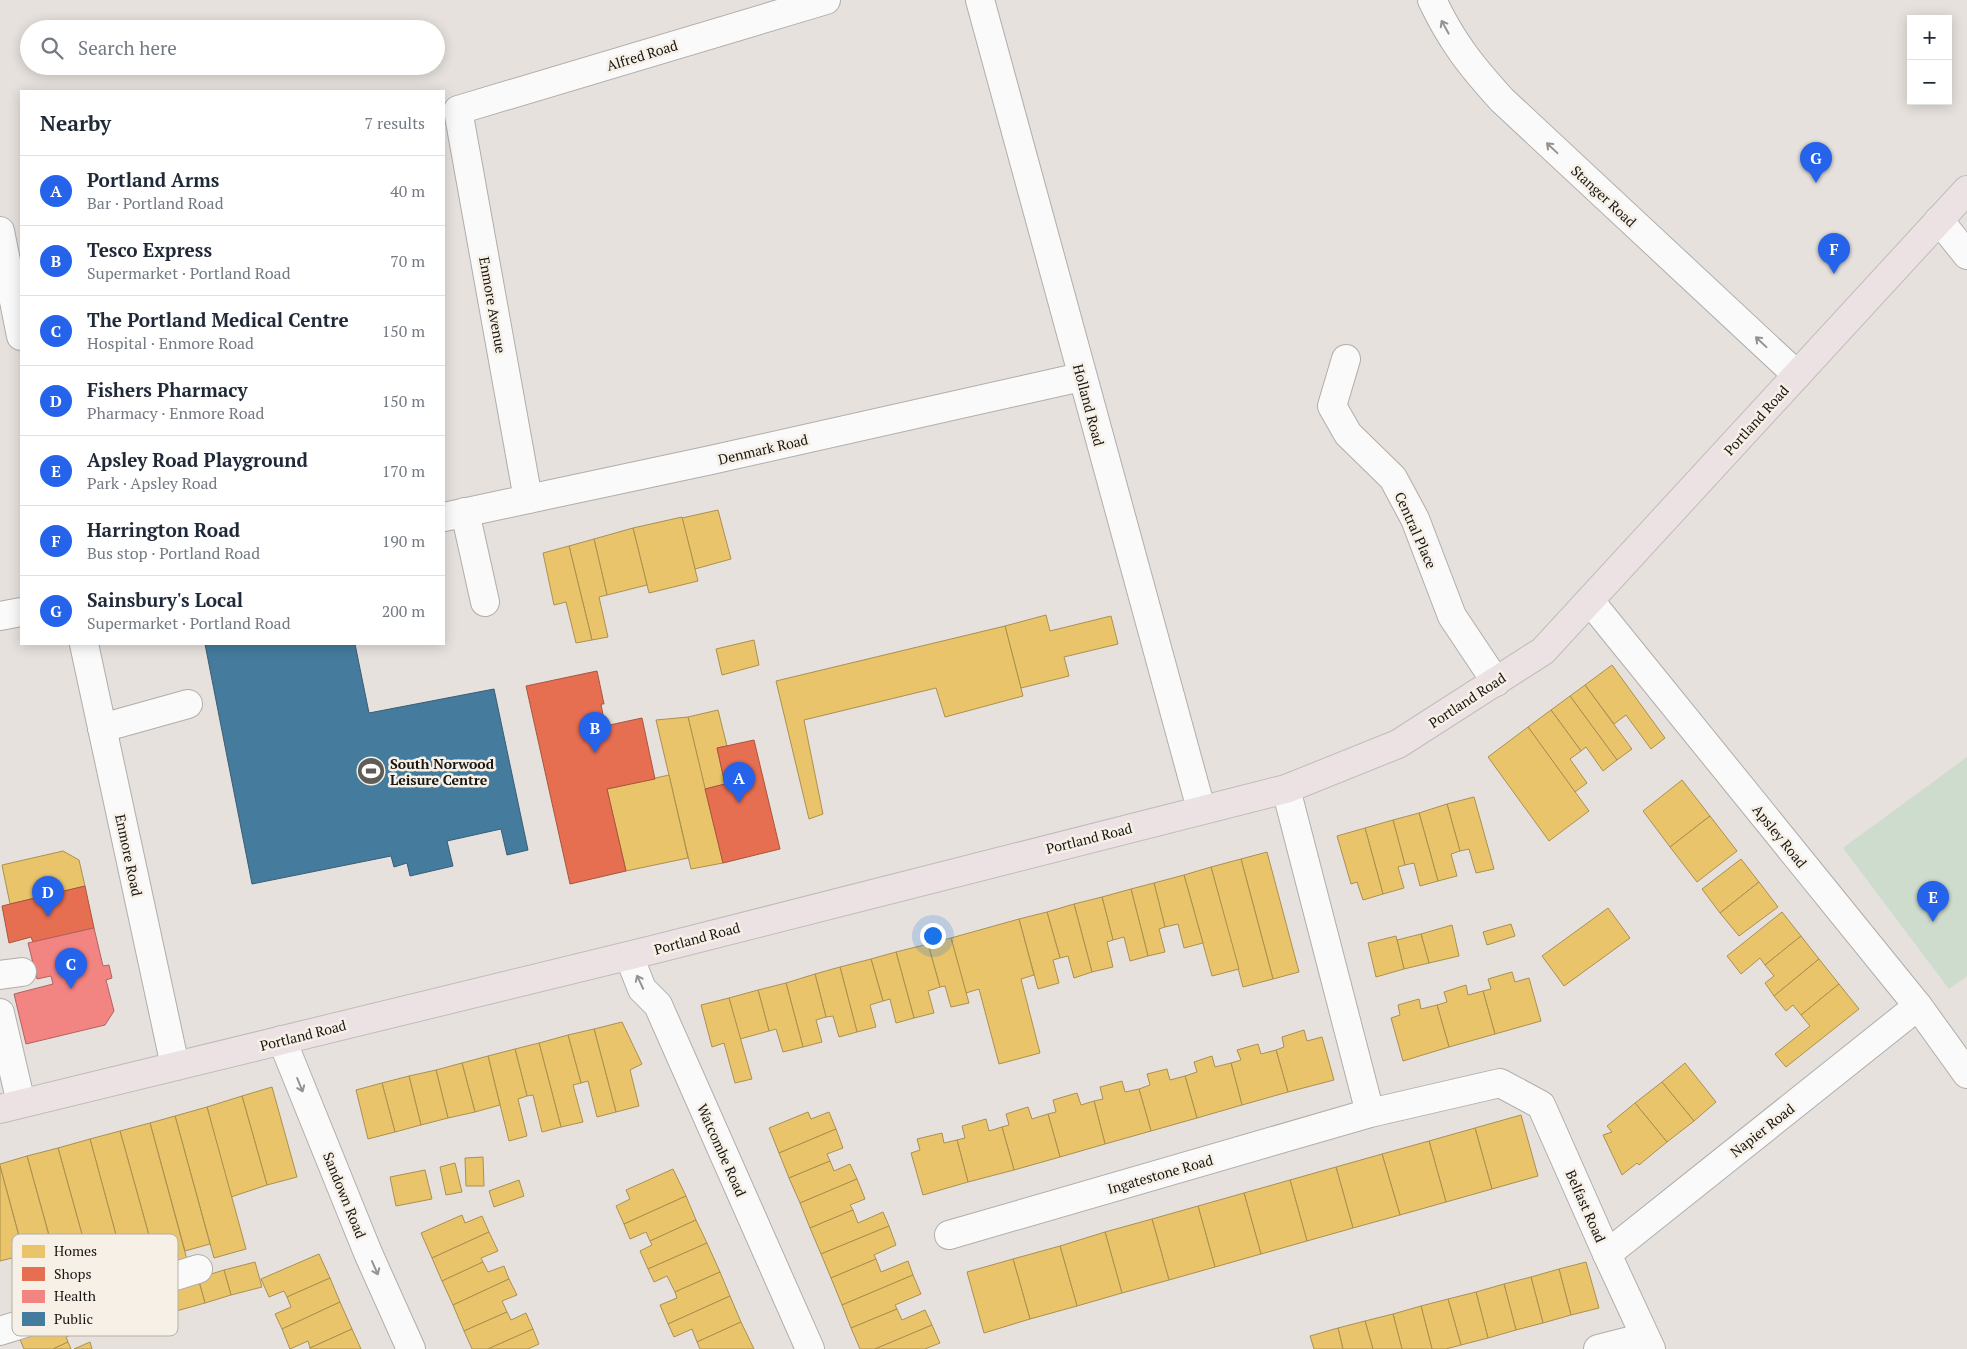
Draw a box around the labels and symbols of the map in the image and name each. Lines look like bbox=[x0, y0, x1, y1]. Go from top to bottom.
one-way arrow bbox=[1440, 19, 1450, 34]
street label: Alfred Road bbox=[604, 35, 680, 75]
one-way arrow bbox=[1546, 142, 1559, 154]
pin: G bbox=[1800, 142, 1832, 183]
street label: Stanger Road bbox=[1567, 161, 1641, 231]
pin: F bbox=[1818, 233, 1850, 274]
street label: Enmore Avenue bbox=[475, 255, 511, 355]
one-way arrow bbox=[1754, 336, 1767, 348]
street label: Holland Road bbox=[1069, 362, 1109, 448]
street label: Portland Road bbox=[1719, 381, 1793, 459]
street label: Denmark Road bbox=[716, 429, 810, 469]
street label: Central Place bbox=[1391, 489, 1441, 571]
street label: Portland Road bbox=[1425, 668, 1509, 732]
pin: B bbox=[579, 712, 611, 753]
place label: South Norwood Leisure Centre bbox=[390, 754, 495, 789]
sports icon: South Norwood Leisure Centre bbox=[356, 756, 386, 786]
pin: A bbox=[723, 762, 755, 803]
street label: Apsley Road bbox=[1749, 800, 1812, 872]
street label: Enmore Road bbox=[111, 812, 147, 898]
street label: Portland Road bbox=[1044, 818, 1134, 858]
pin: D bbox=[32, 876, 64, 917]
pin: E bbox=[1917, 881, 1949, 922]
street label: Portland Road bbox=[652, 917, 742, 959]
your location bbox=[920, 923, 946, 949]
pin: C bbox=[55, 948, 87, 989]
one-way arrow bbox=[635, 975, 645, 990]
street label: Portland Road bbox=[258, 1015, 348, 1055]
one-way arrow bbox=[296, 1077, 305, 1092]
street label: Napier Road bbox=[1726, 1099, 1798, 1161]
street label: Watcombe Road bbox=[693, 1101, 751, 1200]
street label: Sandown Road bbox=[319, 1149, 371, 1241]
street label: Ingatestone Road bbox=[1105, 1150, 1215, 1198]
street label: Belfast Road bbox=[1562, 1167, 1611, 1246]
legend bbox=[12, 1234, 178, 1336]
text: Homes bbox=[54, 1241, 97, 1260]
one-way arrow bbox=[370, 1260, 380, 1275]
text: Shops bbox=[54, 1264, 91, 1283]
text: Health bbox=[54, 1286, 96, 1305]
text: Public bbox=[54, 1309, 93, 1328]

